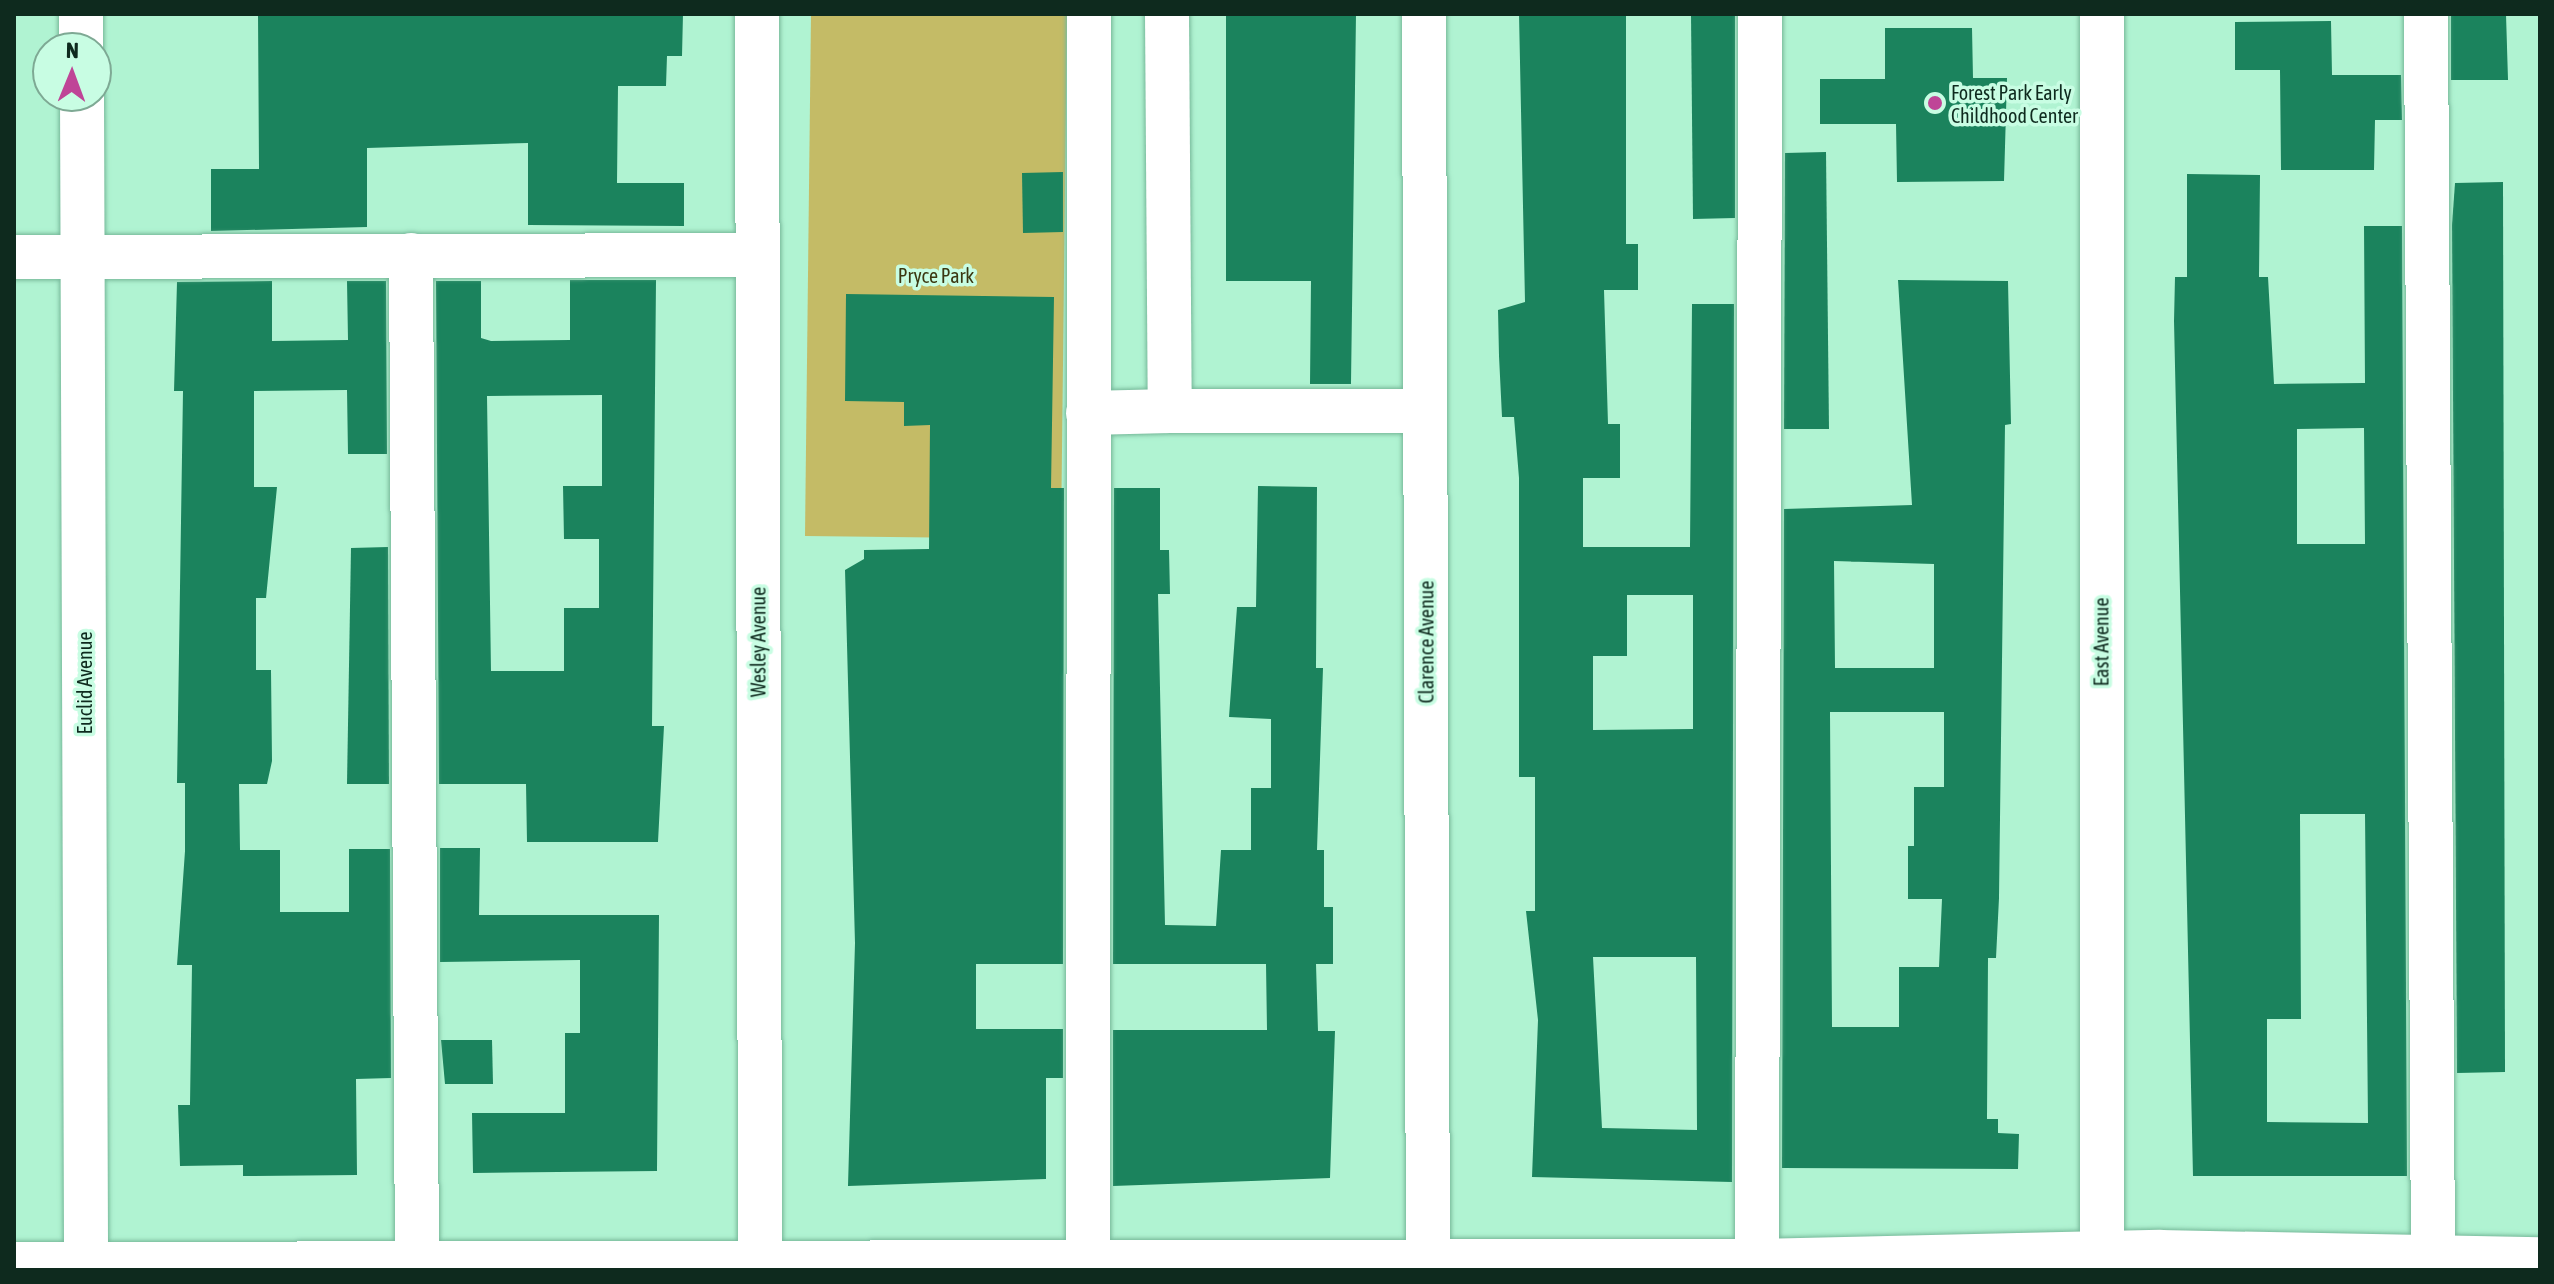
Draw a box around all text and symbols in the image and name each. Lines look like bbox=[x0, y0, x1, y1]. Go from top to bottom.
north arrow bbox=[32, 32, 112, 112]
text: N bbox=[66, 37, 79, 63]
place label: Forest Park Early Childhood Center bbox=[1951, 80, 2078, 127]
marker: Forest Park Early Childhood Center bbox=[1926, 94, 1944, 112]
park label: Pryce Park bbox=[898, 263, 974, 287]
street label: Clarence Avenue bbox=[1414, 581, 1438, 703]
street label: Wesley Avenue bbox=[746, 587, 770, 697]
street label: East Avenue bbox=[2089, 598, 2113, 686]
street label: Euclid Avenue bbox=[72, 631, 96, 735]

